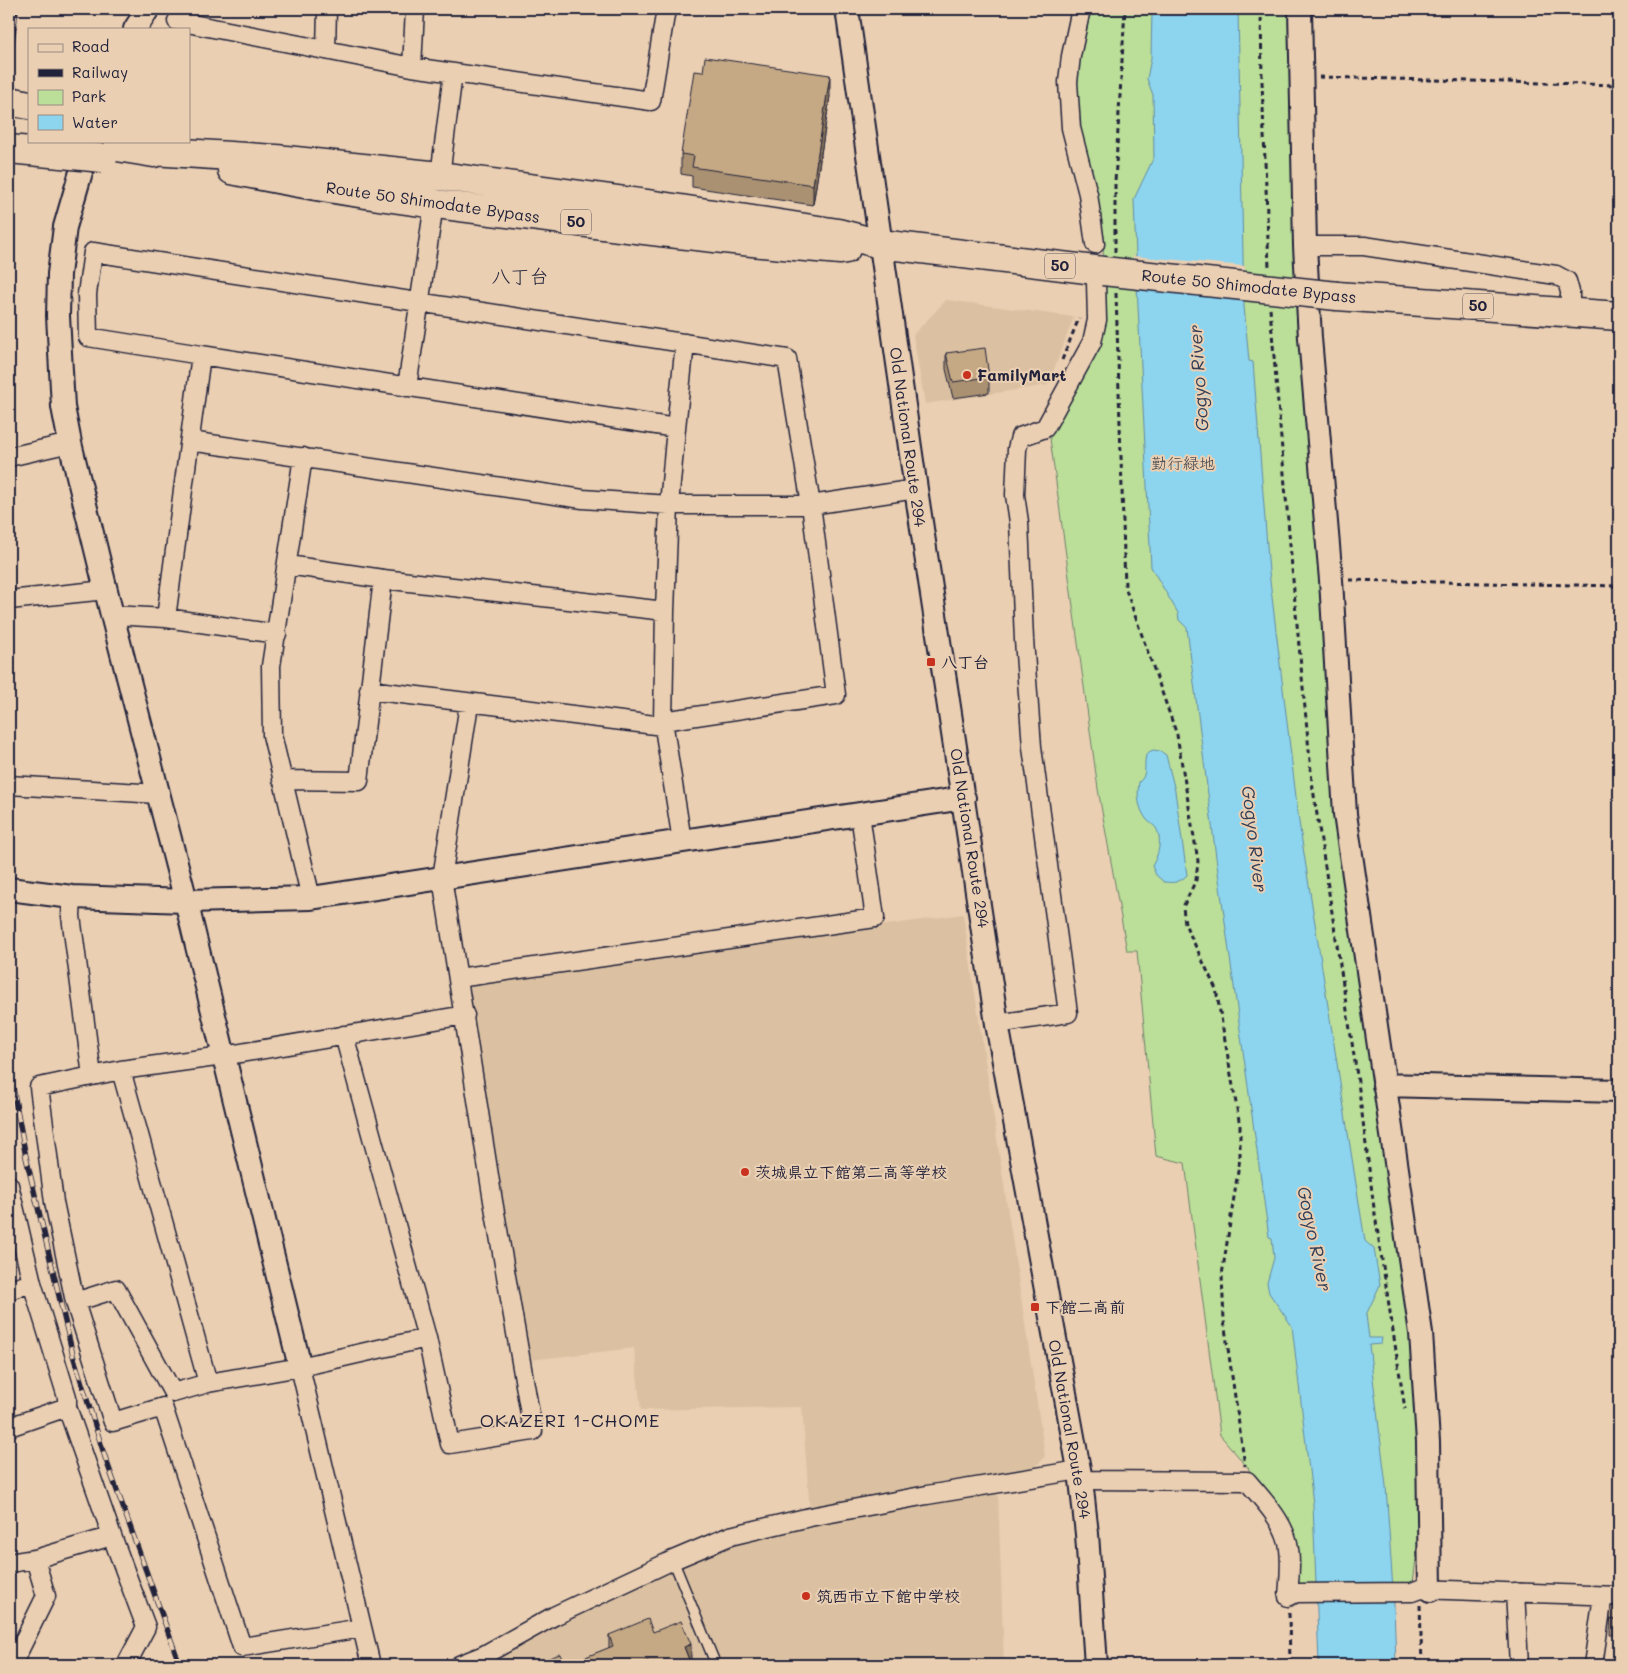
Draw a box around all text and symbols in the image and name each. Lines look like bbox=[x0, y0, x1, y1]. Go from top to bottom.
legend bbox=[28, 28, 190, 142]
text: Road bbox=[72, 36, 109, 56]
text: Railway bbox=[72, 62, 128, 82]
text: Park bbox=[72, 86, 106, 106]
text: Water bbox=[72, 112, 118, 132]
street label: Route 50 Shimodate Bypass bbox=[325, 176, 541, 227]
road number: 50 bbox=[561, 210, 591, 234]
road number: 50 bbox=[1045, 254, 1075, 278]
district label: 八丁台 bbox=[491, 263, 549, 288]
street label: Route 50 Shimodate Bypass bbox=[1141, 264, 1358, 307]
road number: 50 bbox=[1463, 294, 1493, 318]
water label: Gogyo River bbox=[1182, 324, 1214, 432]
street label: Old National Route 294 bbox=[885, 346, 932, 529]
place label: FamilyMart bbox=[977, 364, 1066, 385]
marker: FamilyMart bbox=[961, 369, 973, 381]
park label: 勤行緑地 bbox=[1151, 452, 1215, 473]
place label: 八丁台 bbox=[941, 651, 989, 672]
marker: 八丁台 bbox=[925, 656, 937, 668]
street label: Old National Route 294 bbox=[946, 747, 995, 930]
water label: Gogyo River bbox=[1237, 784, 1273, 893]
place label: 茨城県立下館第二高等学校 bbox=[755, 1161, 947, 1182]
marker: 茨城県立下館第二高等学校 bbox=[739, 1166, 751, 1178]
water label: Gogyo River bbox=[1292, 1184, 1338, 1294]
place label: 下館二高前 bbox=[1045, 1296, 1125, 1317]
marker: 下館二高前 bbox=[1029, 1301, 1041, 1313]
street label: Old National Route 294 bbox=[1044, 1338, 1097, 1521]
district label: OKAZERI 1-CHOME bbox=[480, 1408, 660, 1432]
place label: 筑西市立下館中学校 bbox=[816, 1585, 960, 1606]
marker: 筑西市立下館中学校 bbox=[800, 1590, 812, 1602]

